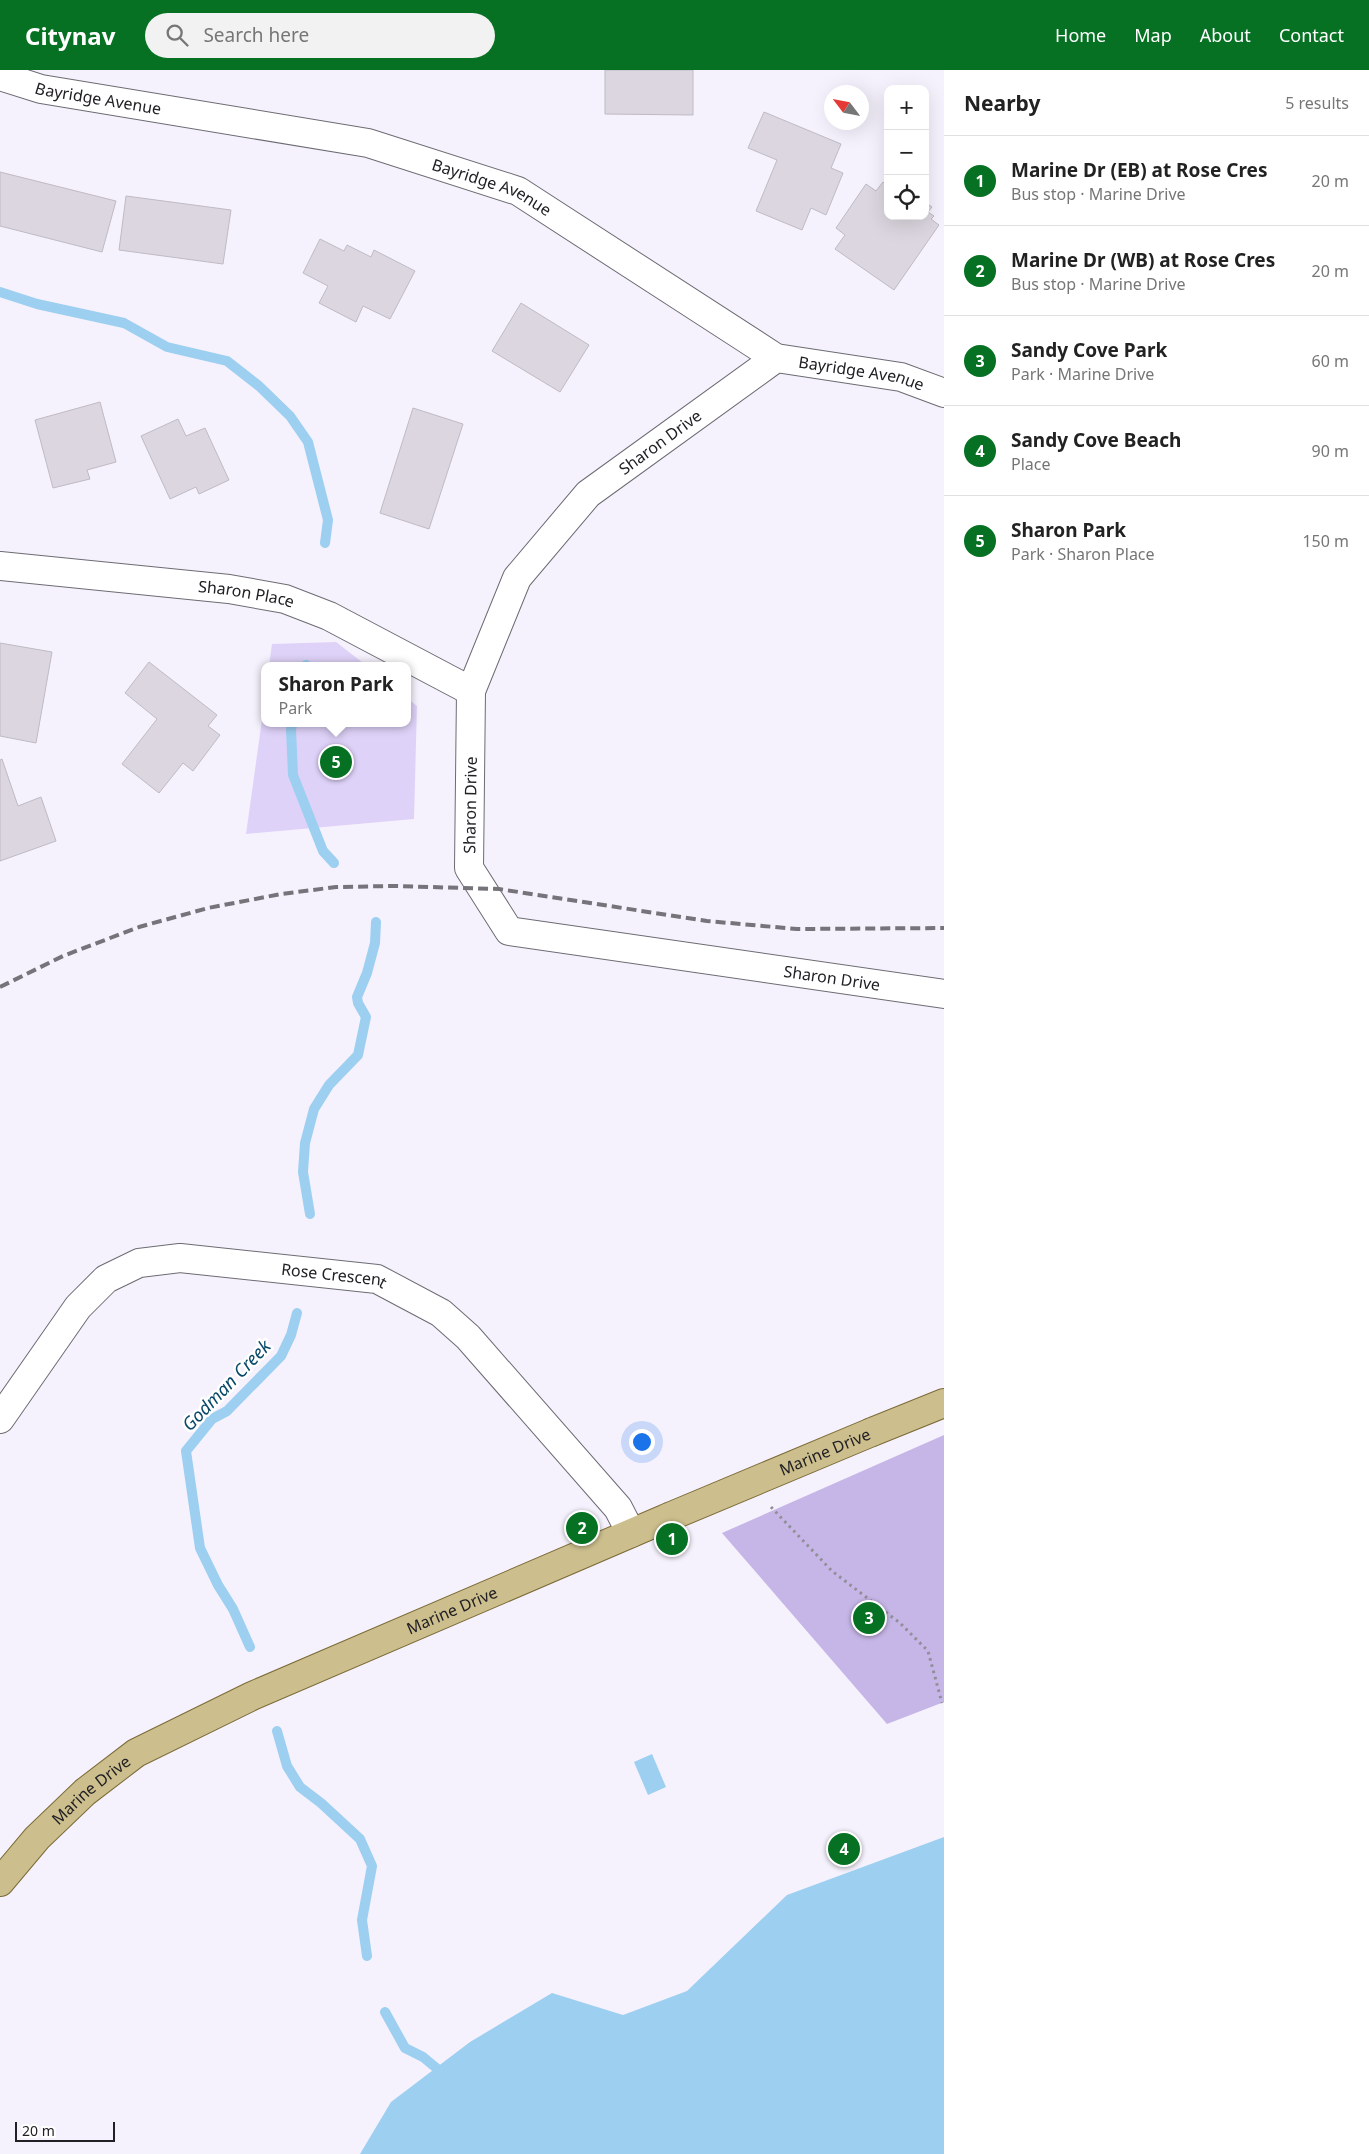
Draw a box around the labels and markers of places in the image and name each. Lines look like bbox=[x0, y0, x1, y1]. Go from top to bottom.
pin: 5 bbox=[320, 743, 352, 781]
pin: 2 bbox=[566, 1509, 598, 1547]
pin: 1 bbox=[656, 1520, 688, 1558]
pin: 3 bbox=[853, 1599, 885, 1637]
pin: 4 bbox=[828, 1830, 860, 1868]

